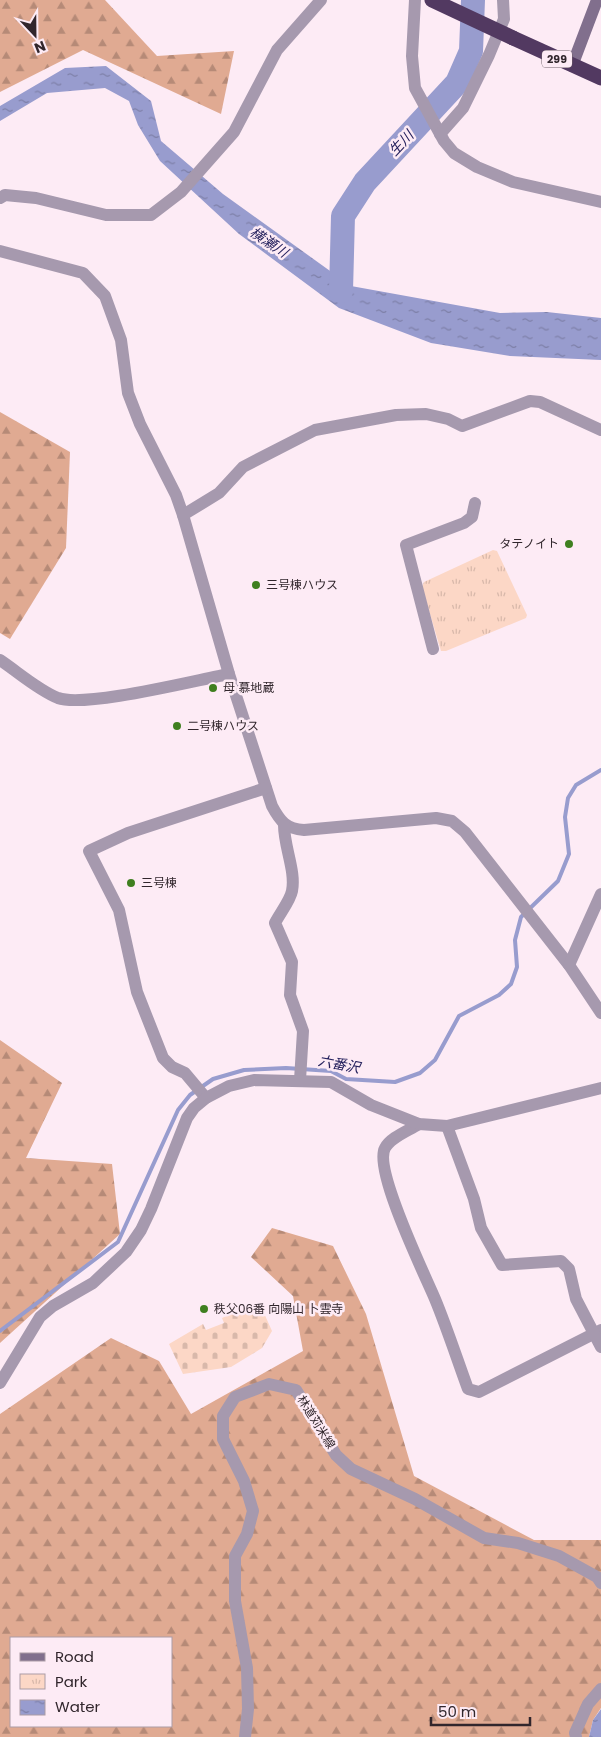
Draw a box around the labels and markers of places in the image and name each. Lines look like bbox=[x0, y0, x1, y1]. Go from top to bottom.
place label: タテノイト bbox=[499, 535, 559, 552]
marker: タテノイト bbox=[563, 538, 575, 550]
place label: 三号棟ハウス bbox=[266, 576, 338, 593]
marker: 三号棟ハウス bbox=[250, 579, 262, 591]
place label: 母 慕地蔵 bbox=[223, 679, 274, 696]
marker: 母 慕地蔵 bbox=[207, 682, 219, 694]
place label: 二号棟ハウス bbox=[187, 717, 259, 734]
marker: 二号棟ハウス bbox=[171, 720, 183, 732]
place label: 三号棟 bbox=[141, 874, 177, 891]
marker: 三号棟 bbox=[125, 877, 137, 889]
place label: 秩父06番 向陽山 卜雲寺 bbox=[214, 1300, 344, 1317]
marker: 秩父06番 向陽山 卜雲寺 bbox=[198, 1303, 210, 1315]

